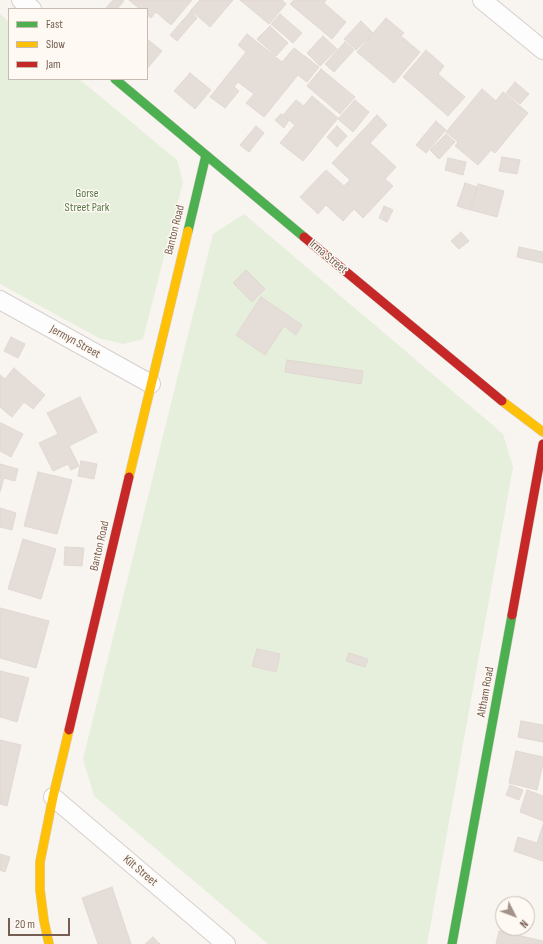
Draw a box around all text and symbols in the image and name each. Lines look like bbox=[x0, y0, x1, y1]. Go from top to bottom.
legend bbox=[8, 8, 148, 80]
text: Fast bbox=[46, 17, 63, 32]
text: Slow bbox=[46, 37, 65, 52]
text: Jam bbox=[46, 57, 61, 72]
park label: Gorse Street Park bbox=[65, 187, 109, 215]
street label: Banton Road bbox=[162, 204, 188, 256]
street label: Irma Street bbox=[306, 237, 350, 277]
street label: Jermyn Street bbox=[47, 322, 103, 362]
street label: Banton Road bbox=[87, 520, 113, 572]
street label: Altham Road bbox=[475, 666, 497, 718]
street label: Kilt Street bbox=[120, 852, 160, 890]
north arrow bbox=[495, 896, 535, 936]
scale bar bbox=[10, 910, 72, 936]
text: 20 m bbox=[15, 917, 35, 932]
text: N bbox=[517, 917, 530, 930]

